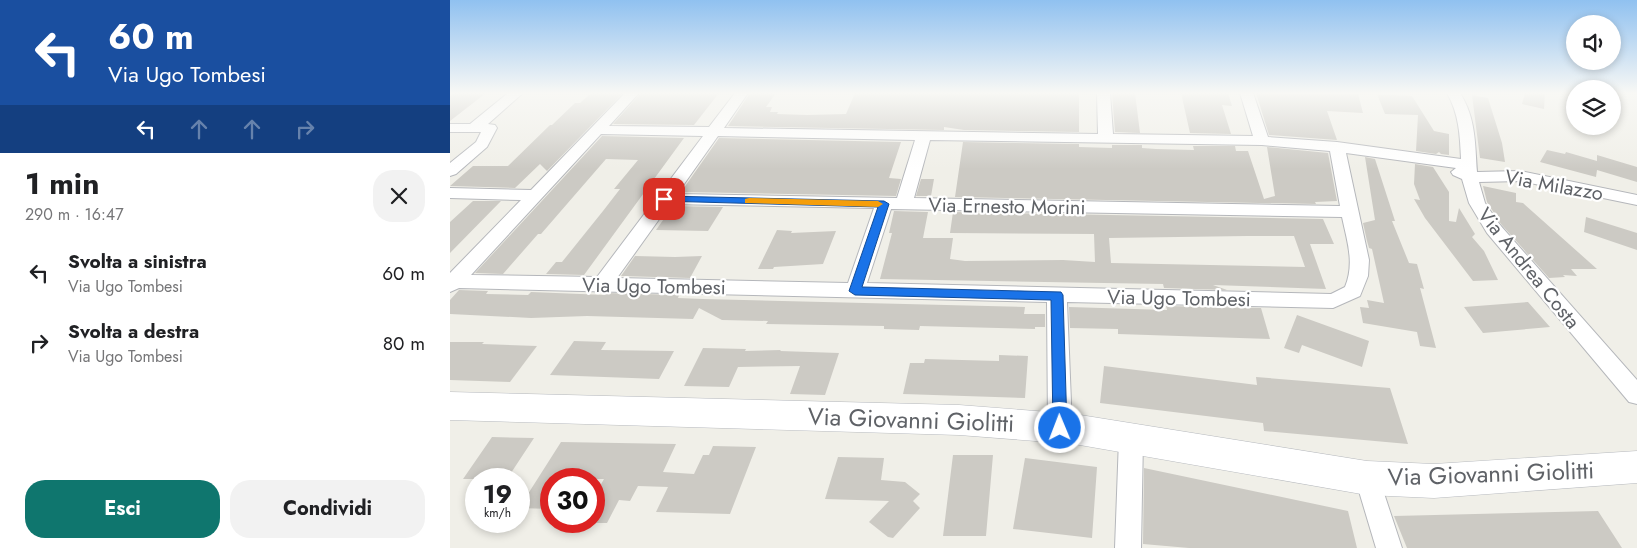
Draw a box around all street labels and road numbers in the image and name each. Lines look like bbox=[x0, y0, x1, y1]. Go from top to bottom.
street label: Via Milazzo bbox=[1503, 163, 1605, 208]
street label: Via Ernesto Morini bbox=[928, 191, 1086, 222]
street label: Via Andrea Costa bbox=[1471, 201, 1587, 335]
street label: Via Ugo Tombesi bbox=[582, 271, 726, 302]
street label: Via Ugo Tombesi bbox=[1107, 283, 1251, 314]
street label: Via Giovanni Giolitti bbox=[807, 398, 1015, 441]
street label: Via Giovanni Giolitti bbox=[1387, 452, 1595, 495]

